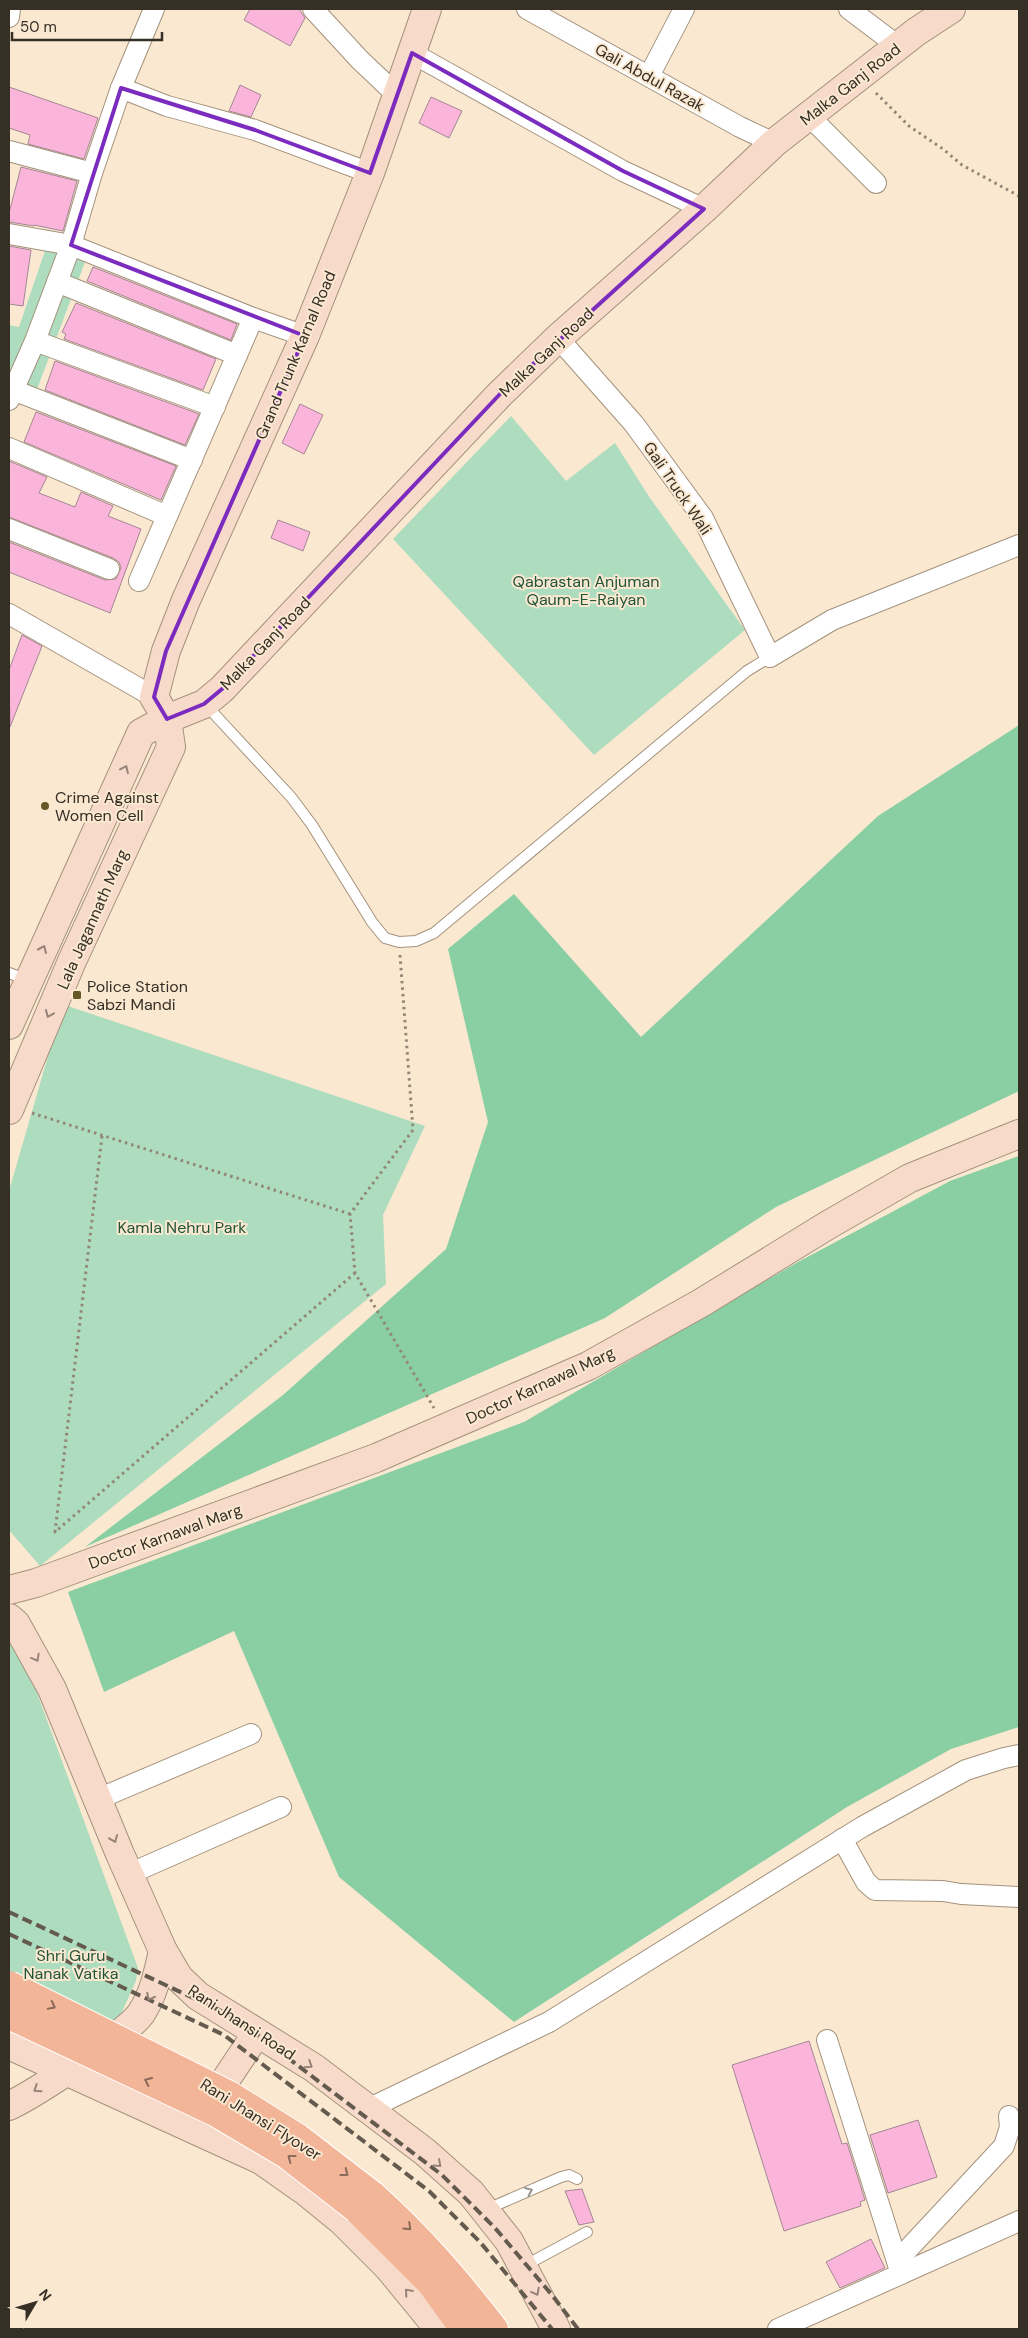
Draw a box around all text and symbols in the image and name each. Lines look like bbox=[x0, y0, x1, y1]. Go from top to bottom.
scale bar bbox=[12, 10, 162, 42]
text: 50 m bbox=[20, 17, 57, 37]
street label: Gali Abdul Razak bbox=[591, 39, 708, 116]
street label: Malka Ganj Road bbox=[796, 39, 905, 130]
street label: Grand Trunk Karnal Road bbox=[250, 268, 341, 443]
street label: Malka Ganj Road bbox=[495, 303, 598, 402]
street label: Gali Truck Wali bbox=[639, 438, 716, 539]
park label: Qabrastan Anjuman Qaum-E-Raiyan bbox=[513, 571, 659, 610]
street label: Malka Ganj Road bbox=[215, 592, 315, 695]
one-way arrow bbox=[118, 765, 129, 774]
place label: Crime Against Women Cell bbox=[55, 787, 159, 826]
marker: Crime Against Women Cell bbox=[39, 800, 51, 812]
street label: Lala Jagannath Marg bbox=[52, 846, 133, 993]
one-way arrow bbox=[36, 945, 47, 954]
place label: Police Station Sabzi Mandi bbox=[87, 976, 188, 1015]
marker: Police Station Sabzi Mandi bbox=[71, 989, 83, 1001]
one-way arrow bbox=[45, 1009, 56, 1018]
park label: Kamla Nehru Park bbox=[118, 1217, 246, 1238]
street label: Doctor Karnawal Marg bbox=[462, 1342, 618, 1429]
street label: Doctor Karnawal Marg bbox=[86, 1499, 245, 1574]
one-way arrow bbox=[30, 1653, 40, 1662]
one-way arrow bbox=[108, 1834, 118, 1843]
park label: Shri Guru Nanak Vatika bbox=[23, 1945, 119, 1984]
street label: Rani Jhansi Road bbox=[184, 1980, 299, 2065]
one-way arrow bbox=[146, 1992, 156, 2001]
one-way arrow bbox=[47, 2000, 56, 2010]
one-way arrow bbox=[304, 2059, 313, 2069]
street label: Rani Jhansi Flyover bbox=[196, 2074, 325, 2165]
one-way arrow bbox=[144, 2076, 153, 2087]
one-way arrow bbox=[33, 2083, 43, 2092]
one-way arrow bbox=[287, 2155, 297, 2164]
one-way arrow bbox=[433, 2158, 442, 2167]
one-way arrow bbox=[339, 2168, 348, 2176]
one-way arrow bbox=[524, 2186, 533, 2197]
one-way arrow bbox=[403, 2221, 412, 2230]
north arrow bbox=[10, 2278, 60, 2328]
text: N bbox=[35, 2285, 55, 2305]
one-way arrow bbox=[530, 2286, 540, 2295]
one-way arrow bbox=[405, 2288, 414, 2297]

